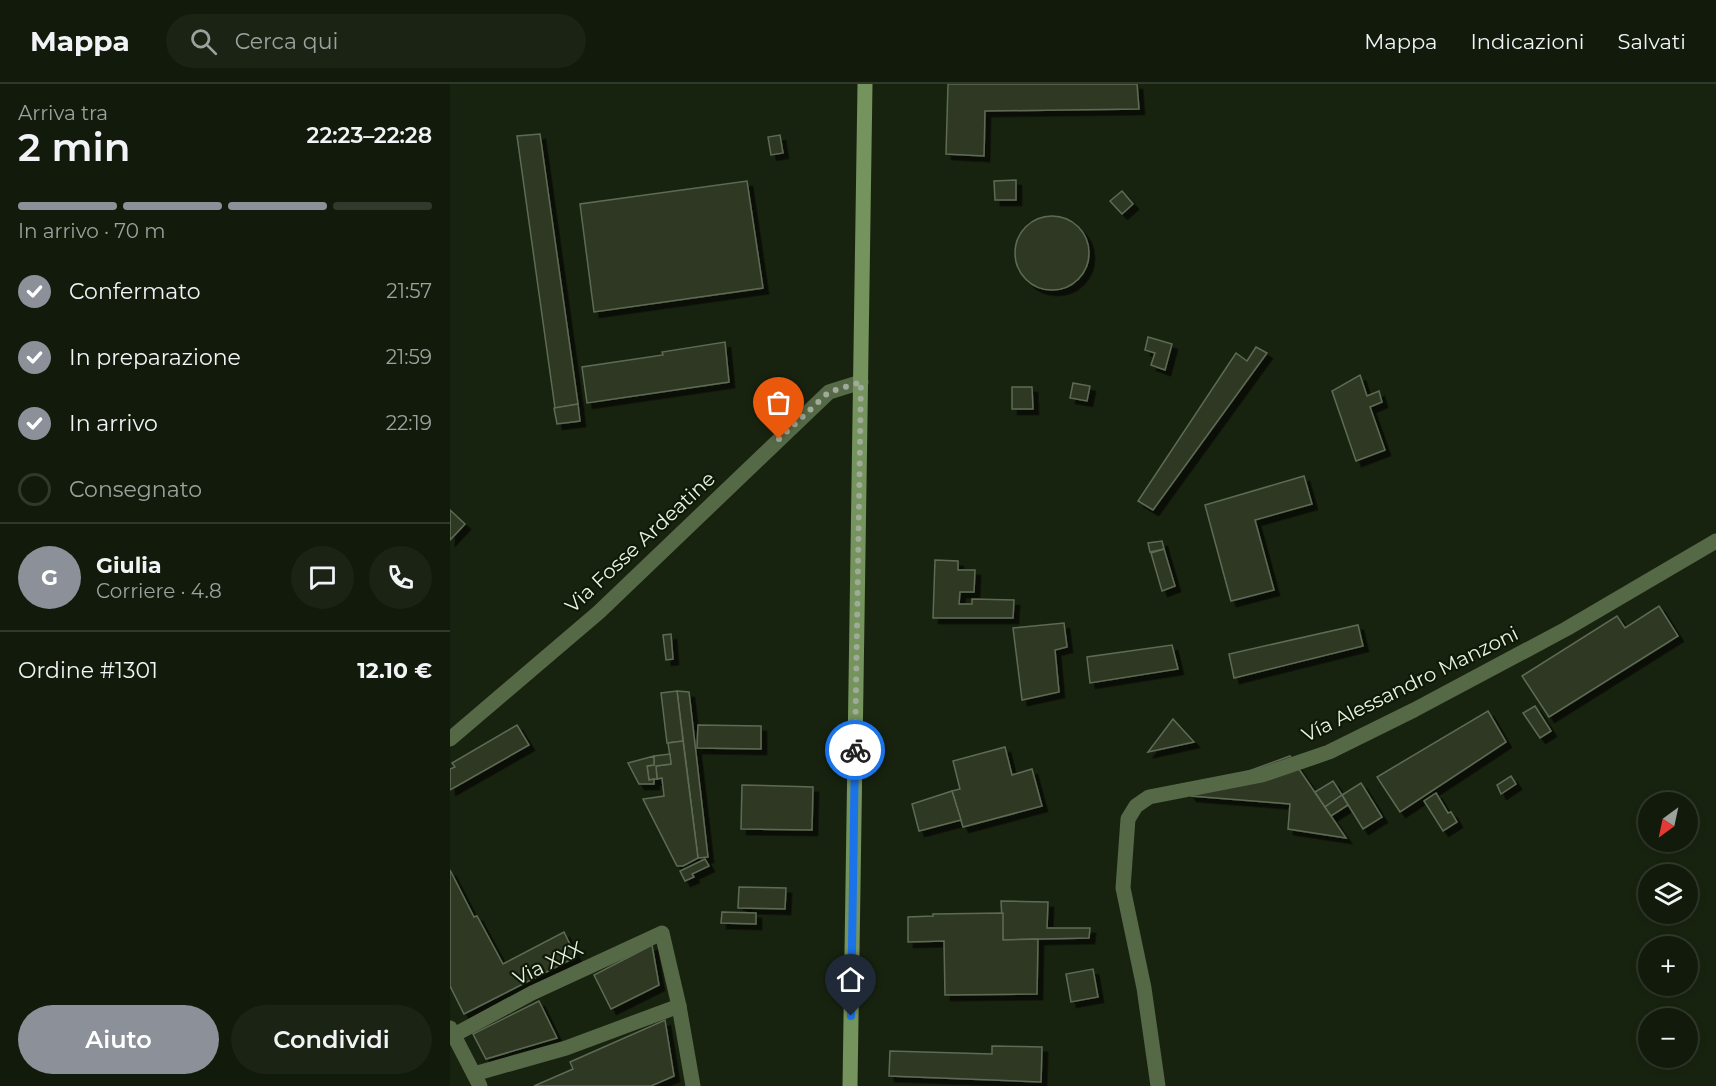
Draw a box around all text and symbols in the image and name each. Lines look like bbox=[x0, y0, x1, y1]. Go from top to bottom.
search box bbox=[166, 14, 586, 68]
text: Mappa bbox=[30, 24, 130, 58]
icon: search bbox=[187, 25, 220, 58]
text: Cerca qui bbox=[235, 28, 338, 55]
text: Mappa bbox=[1364, 29, 1437, 54]
text: Indicazioni bbox=[1470, 29, 1585, 54]
text: Salvati bbox=[1618, 29, 1686, 54]
text: Arriva tra bbox=[18, 101, 108, 125]
text: 22:23–22:28 bbox=[307, 122, 432, 149]
text: 2 min bbox=[18, 123, 131, 171]
text: In arrivo · 70 m bbox=[18, 219, 165, 243]
icon: check bbox=[18, 275, 51, 308]
text: Confermato bbox=[69, 278, 201, 305]
text: 21:57 bbox=[386, 279, 432, 303]
icon: check bbox=[18, 341, 51, 374]
text: In preparazione bbox=[69, 344, 241, 371]
text: 21:59 bbox=[386, 345, 432, 369]
pin bbox=[753, 377, 804, 439]
icon: bag bbox=[762, 386, 795, 419]
icon: check bbox=[18, 407, 51, 440]
text: In arrivo bbox=[69, 410, 158, 437]
text: 22:19 bbox=[386, 411, 432, 435]
street label: Via Fosse Ardeatine bbox=[560, 466, 720, 618]
text: Consegnato bbox=[69, 476, 202, 503]
button: chat bbox=[291, 546, 354, 609]
button: phone bbox=[369, 546, 432, 609]
text: Giulia bbox=[96, 552, 162, 579]
text: G bbox=[41, 564, 58, 591]
text: Corriere · 4.8 bbox=[96, 579, 222, 603]
street label: Vía Alessandro Manzoni bbox=[1298, 621, 1522, 747]
text: Ordine #1301 bbox=[18, 657, 158, 684]
text: 12.10 € bbox=[357, 657, 432, 684]
courier bbox=[825, 720, 885, 780]
icon: bike bbox=[839, 734, 872, 767]
north arrow bbox=[1638, 792, 1698, 852]
map controls bbox=[1638, 792, 1698, 1068]
button: layers bbox=[1638, 864, 1698, 924]
street label: Via XXX bbox=[509, 936, 587, 990]
button: + bbox=[1638, 936, 1698, 996]
pin bbox=[825, 954, 876, 1016]
icon: home bbox=[834, 963, 867, 996]
button: Aiuto bbox=[18, 1005, 219, 1074]
button: Condividi bbox=[231, 1005, 432, 1074]
button: − bbox=[1638, 1008, 1698, 1068]

